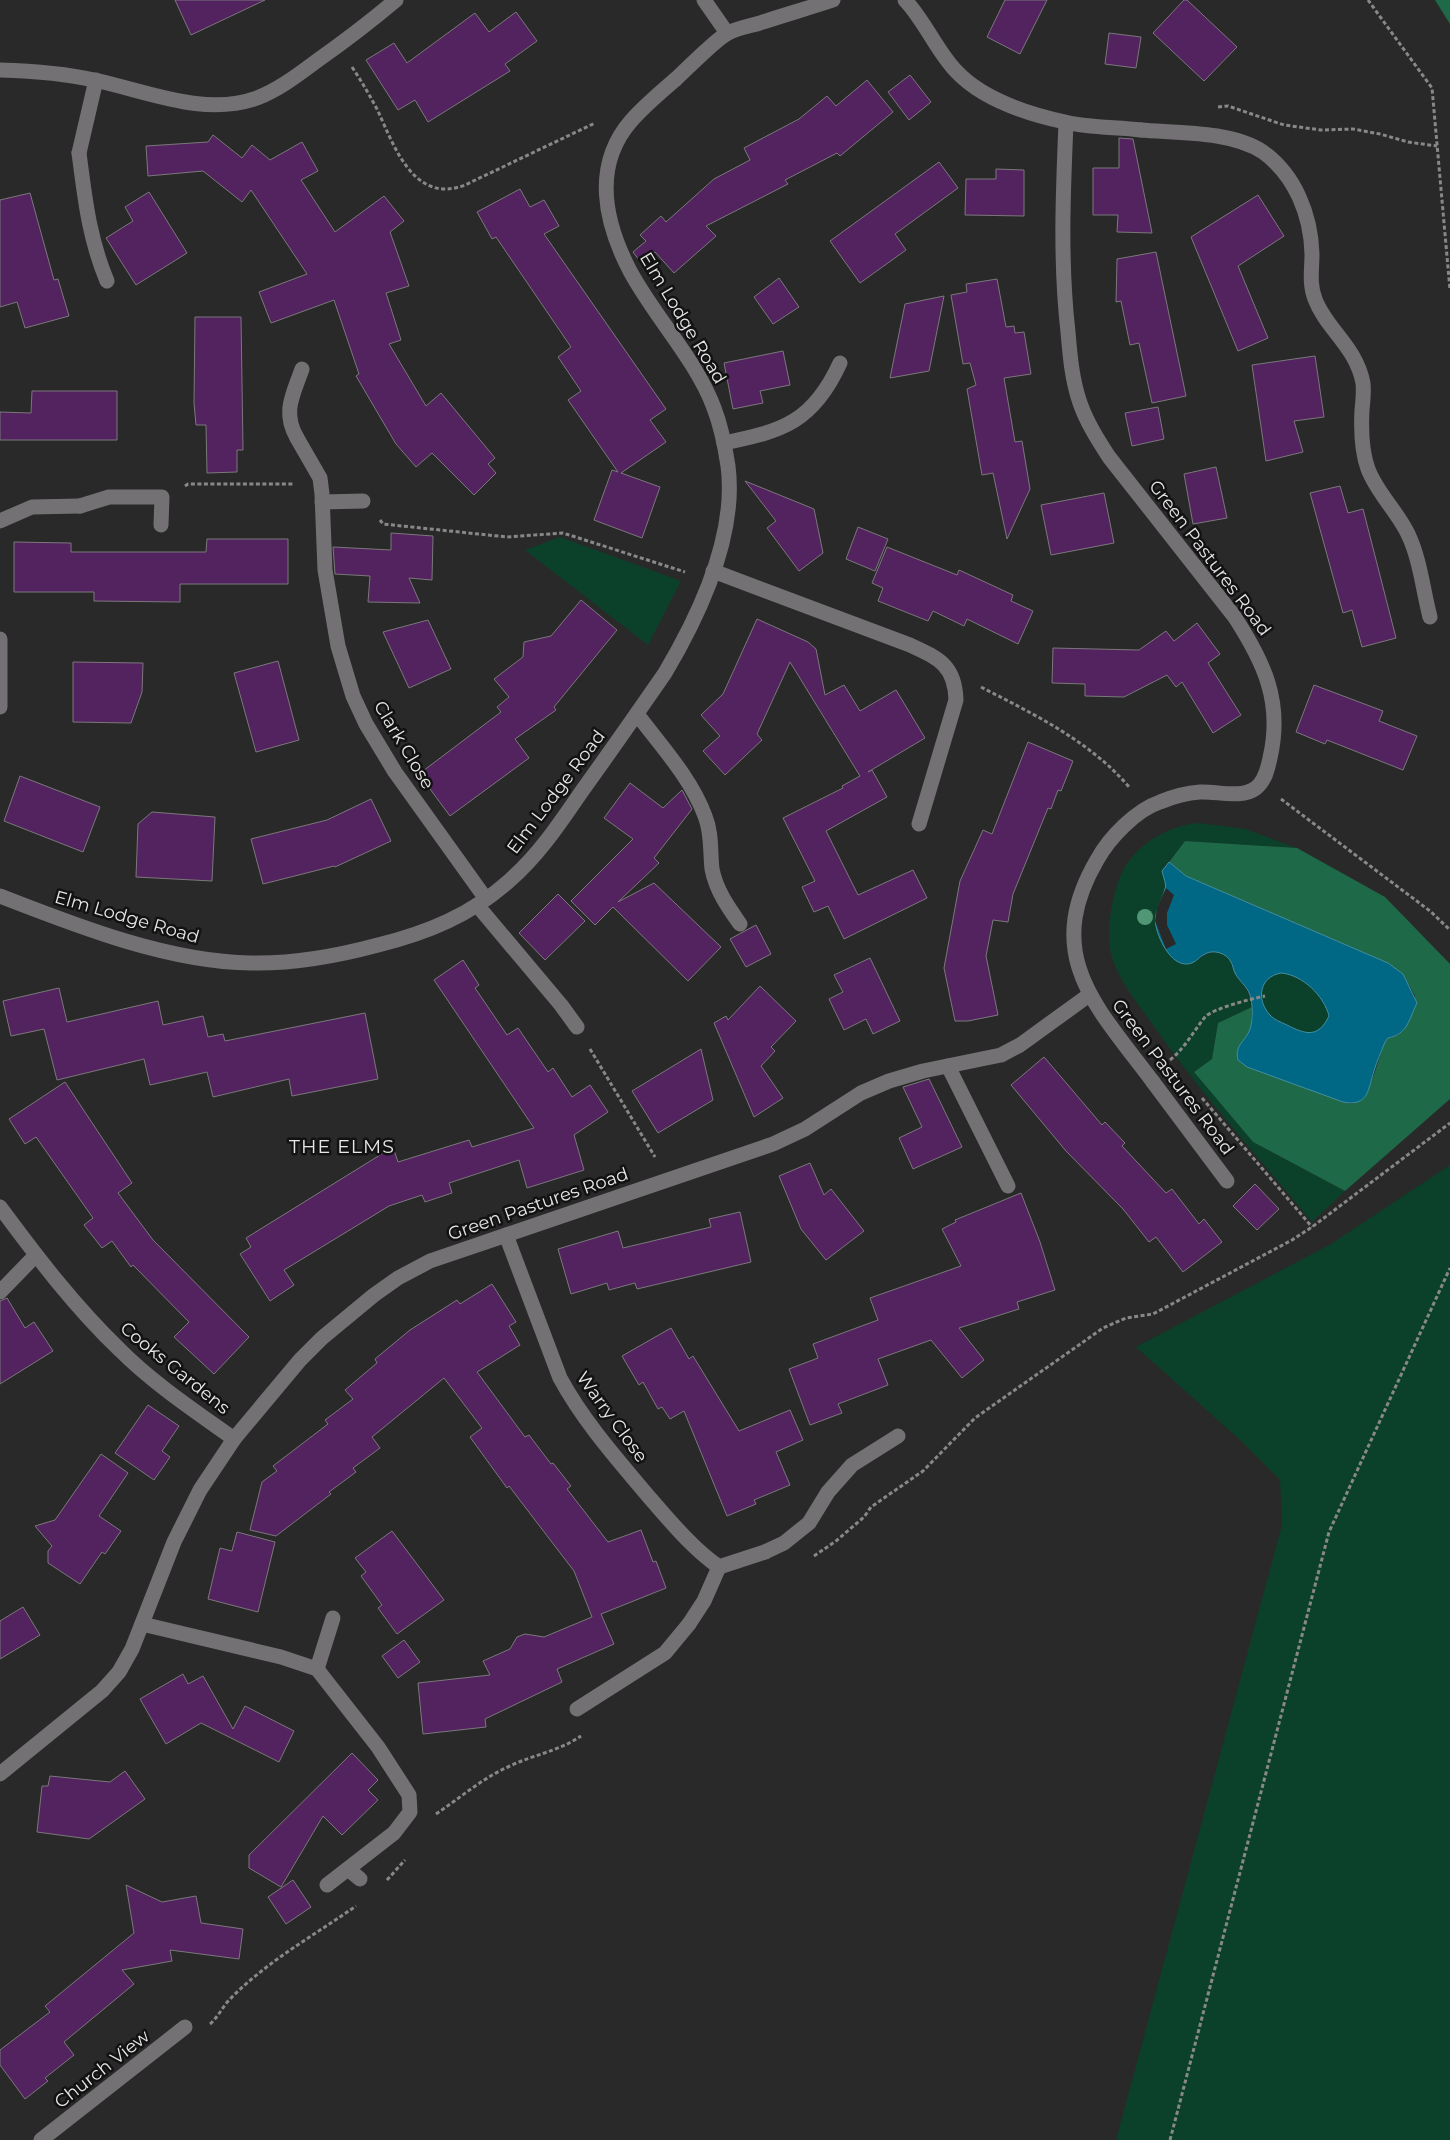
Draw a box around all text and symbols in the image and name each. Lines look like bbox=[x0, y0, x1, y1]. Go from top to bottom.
street label: Elm Lodge Road bbox=[635, 248, 731, 388]
street label: Green Pastures Road bbox=[1144, 476, 1276, 640]
street label: Clark Close bbox=[369, 697, 439, 793]
street label: Elm Lodge Road bbox=[502, 726, 610, 858]
street label: Elm Lodge Road bbox=[52, 886, 202, 948]
street label: Green Pastures Road bbox=[1107, 995, 1239, 1159]
district label: THE ELMS bbox=[289, 1135, 395, 1158]
street label: Green Pastures Road bbox=[445, 1163, 631, 1245]
street label: Cooks Gardens bbox=[116, 1317, 234, 1419]
street label: Warry Close bbox=[572, 1367, 652, 1467]
street label: Church View bbox=[50, 2025, 154, 2113]

